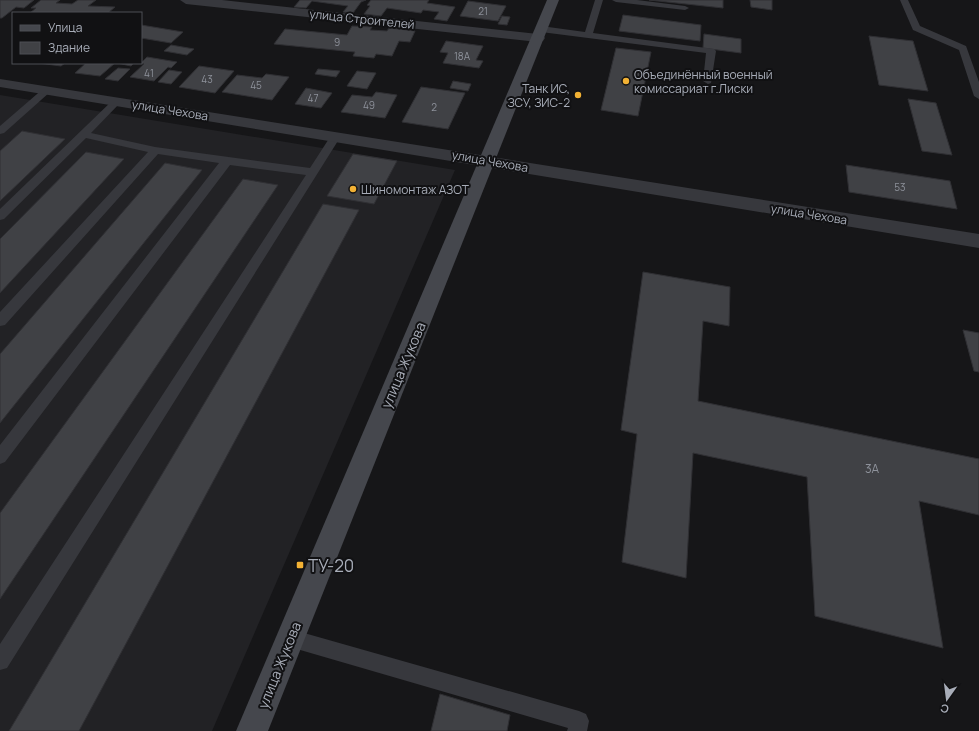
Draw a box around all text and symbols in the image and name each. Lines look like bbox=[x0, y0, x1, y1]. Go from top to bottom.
house number: 21 bbox=[478, 4, 488, 18]
street label: улица Строителей bbox=[308, 5, 416, 33]
legend bbox=[12, 12, 142, 64]
text: Улица bbox=[48, 19, 82, 36]
house number: 9 bbox=[334, 35, 340, 49]
text: Здание bbox=[48, 39, 90, 56]
house number: 18А bbox=[454, 49, 471, 63]
house number: 41 bbox=[144, 66, 154, 80]
place label: Объединённый военный комиссариат г.Лиски bbox=[634, 66, 773, 97]
house number: 43 bbox=[201, 72, 213, 86]
marker: Объединённый военный комиссариат г.Лиски bbox=[621, 76, 631, 86]
house number: 45 bbox=[250, 78, 262, 92]
place label: Танк ИС, ЗСУ, ЗИС-2 bbox=[507, 80, 570, 111]
marker: Танк ИС, ЗСУ, ЗИС-2 bbox=[573, 90, 583, 100]
house number: 47 bbox=[308, 91, 318, 105]
street label: улица Чехова bbox=[131, 96, 209, 124]
house number: 49 bbox=[363, 98, 375, 112]
house number: 2 bbox=[431, 100, 437, 114]
street label: улица Чехова bbox=[451, 146, 529, 176]
house number: 53 bbox=[894, 180, 906, 194]
place label: Шиномонтаж АЗОТ bbox=[361, 181, 470, 198]
marker: Шиномонтаж АЗОТ bbox=[348, 184, 358, 194]
street label: улица Чехова bbox=[770, 200, 848, 228]
street label: улица Жукова bbox=[376, 319, 430, 411]
house number: 3А bbox=[865, 460, 880, 477]
place label: ТУ-20 bbox=[308, 554, 354, 577]
marker: ТУ-20 bbox=[295, 560, 305, 570]
street label: улица Жукова bbox=[253, 619, 305, 711]
north arrow bbox=[927, 679, 967, 719]
text: С bbox=[939, 701, 950, 717]

